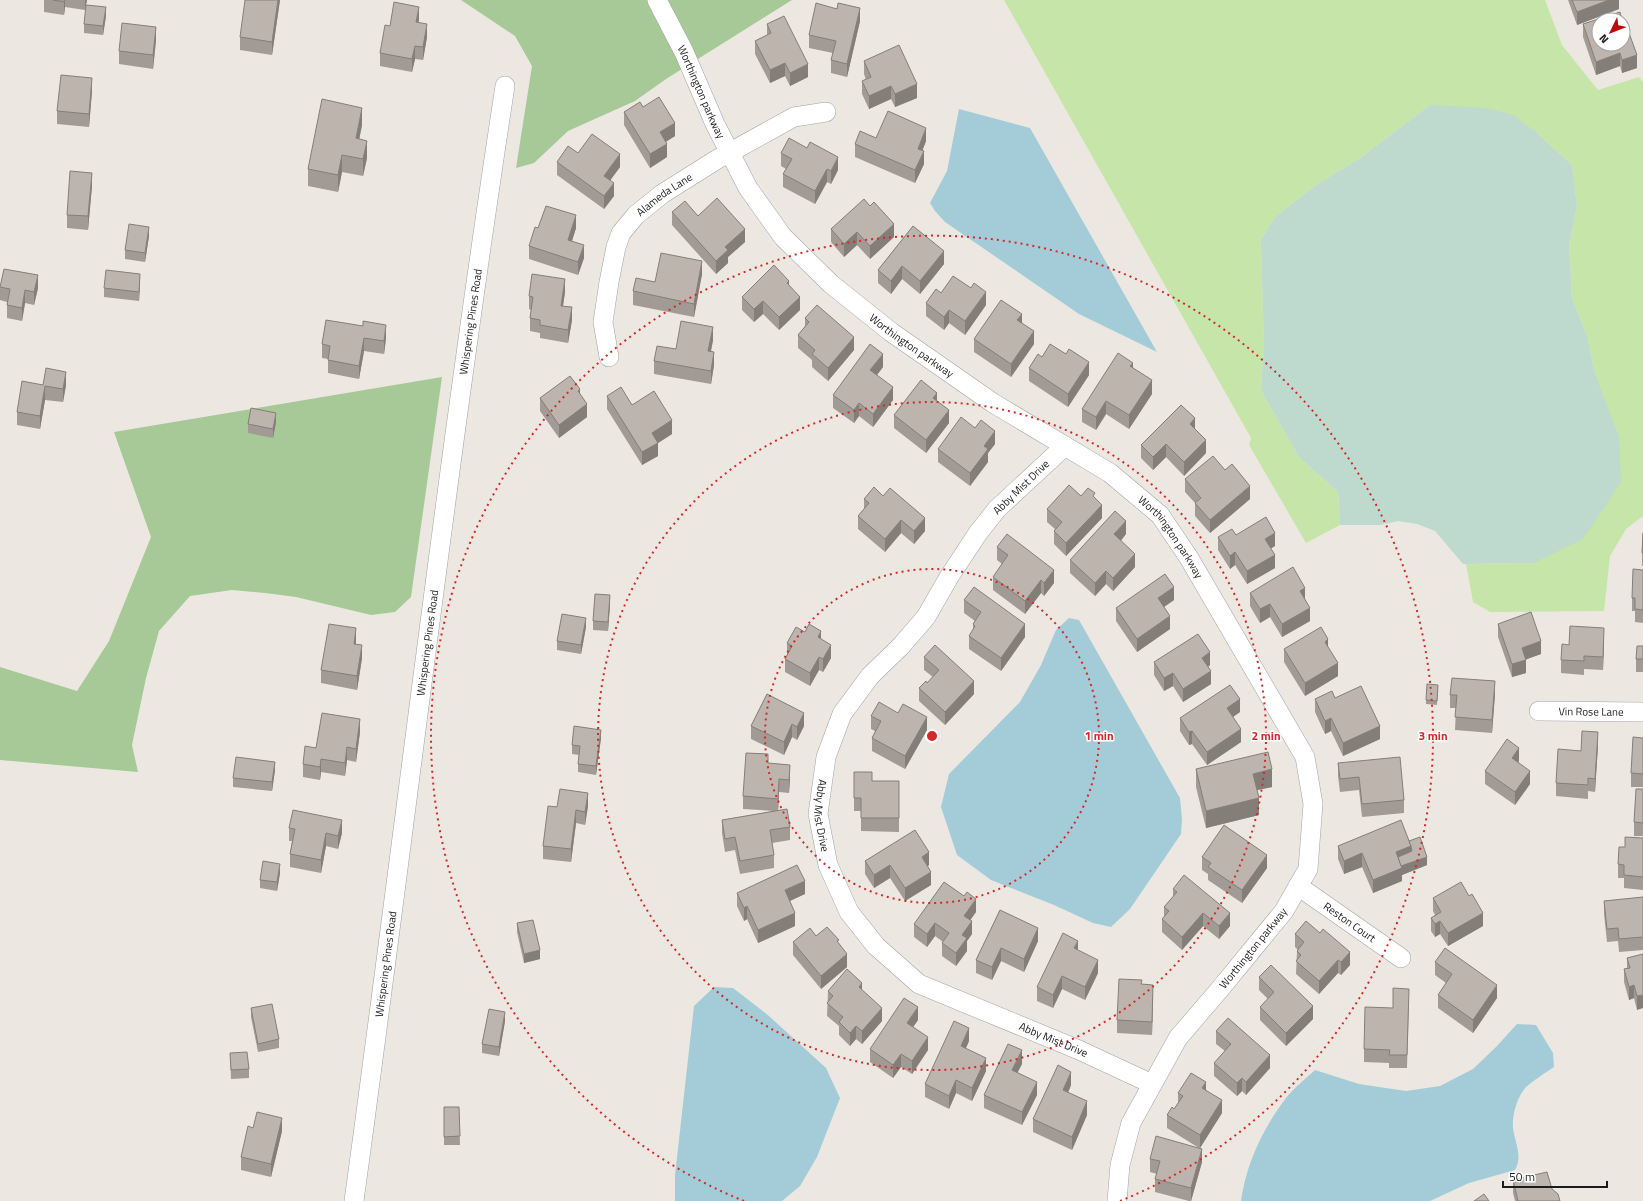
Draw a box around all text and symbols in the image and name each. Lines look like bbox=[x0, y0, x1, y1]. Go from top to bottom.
north arrow bbox=[1591, 12, 1631, 52]
text: N bbox=[1595, 31, 1612, 47]
street label: Worthington parkway bbox=[674, 42, 729, 142]
street label: Alameda Lane bbox=[633, 169, 696, 220]
street label: Whispering Pines Road bbox=[455, 268, 486, 376]
street label: Worthington parkway bbox=[866, 310, 958, 382]
street label: Abby Mist Drive bbox=[989, 456, 1053, 518]
street label: Worthington parkway bbox=[1135, 492, 1207, 582]
street label: Whispering Pines Road bbox=[412, 589, 442, 697]
street label: Vin Rose Lane bbox=[1558, 703, 1624, 720]
text: 1 min bbox=[1084, 726, 1114, 745]
text: 2 min bbox=[1251, 726, 1281, 745]
text: 3 min bbox=[1418, 726, 1448, 745]
centre of rings bbox=[925, 729, 939, 743]
street label: Abby Mist Drive bbox=[810, 779, 833, 854]
street label: Reston Court bbox=[1320, 898, 1379, 946]
street label: Worthington parkway bbox=[1215, 903, 1291, 992]
street label: Whispering Pines Road bbox=[371, 910, 400, 1018]
street label: Abby Mist Drive bbox=[1017, 1018, 1091, 1061]
scale bar bbox=[1503, 1163, 1607, 1189]
text: 50 m bbox=[1509, 1167, 1535, 1186]

